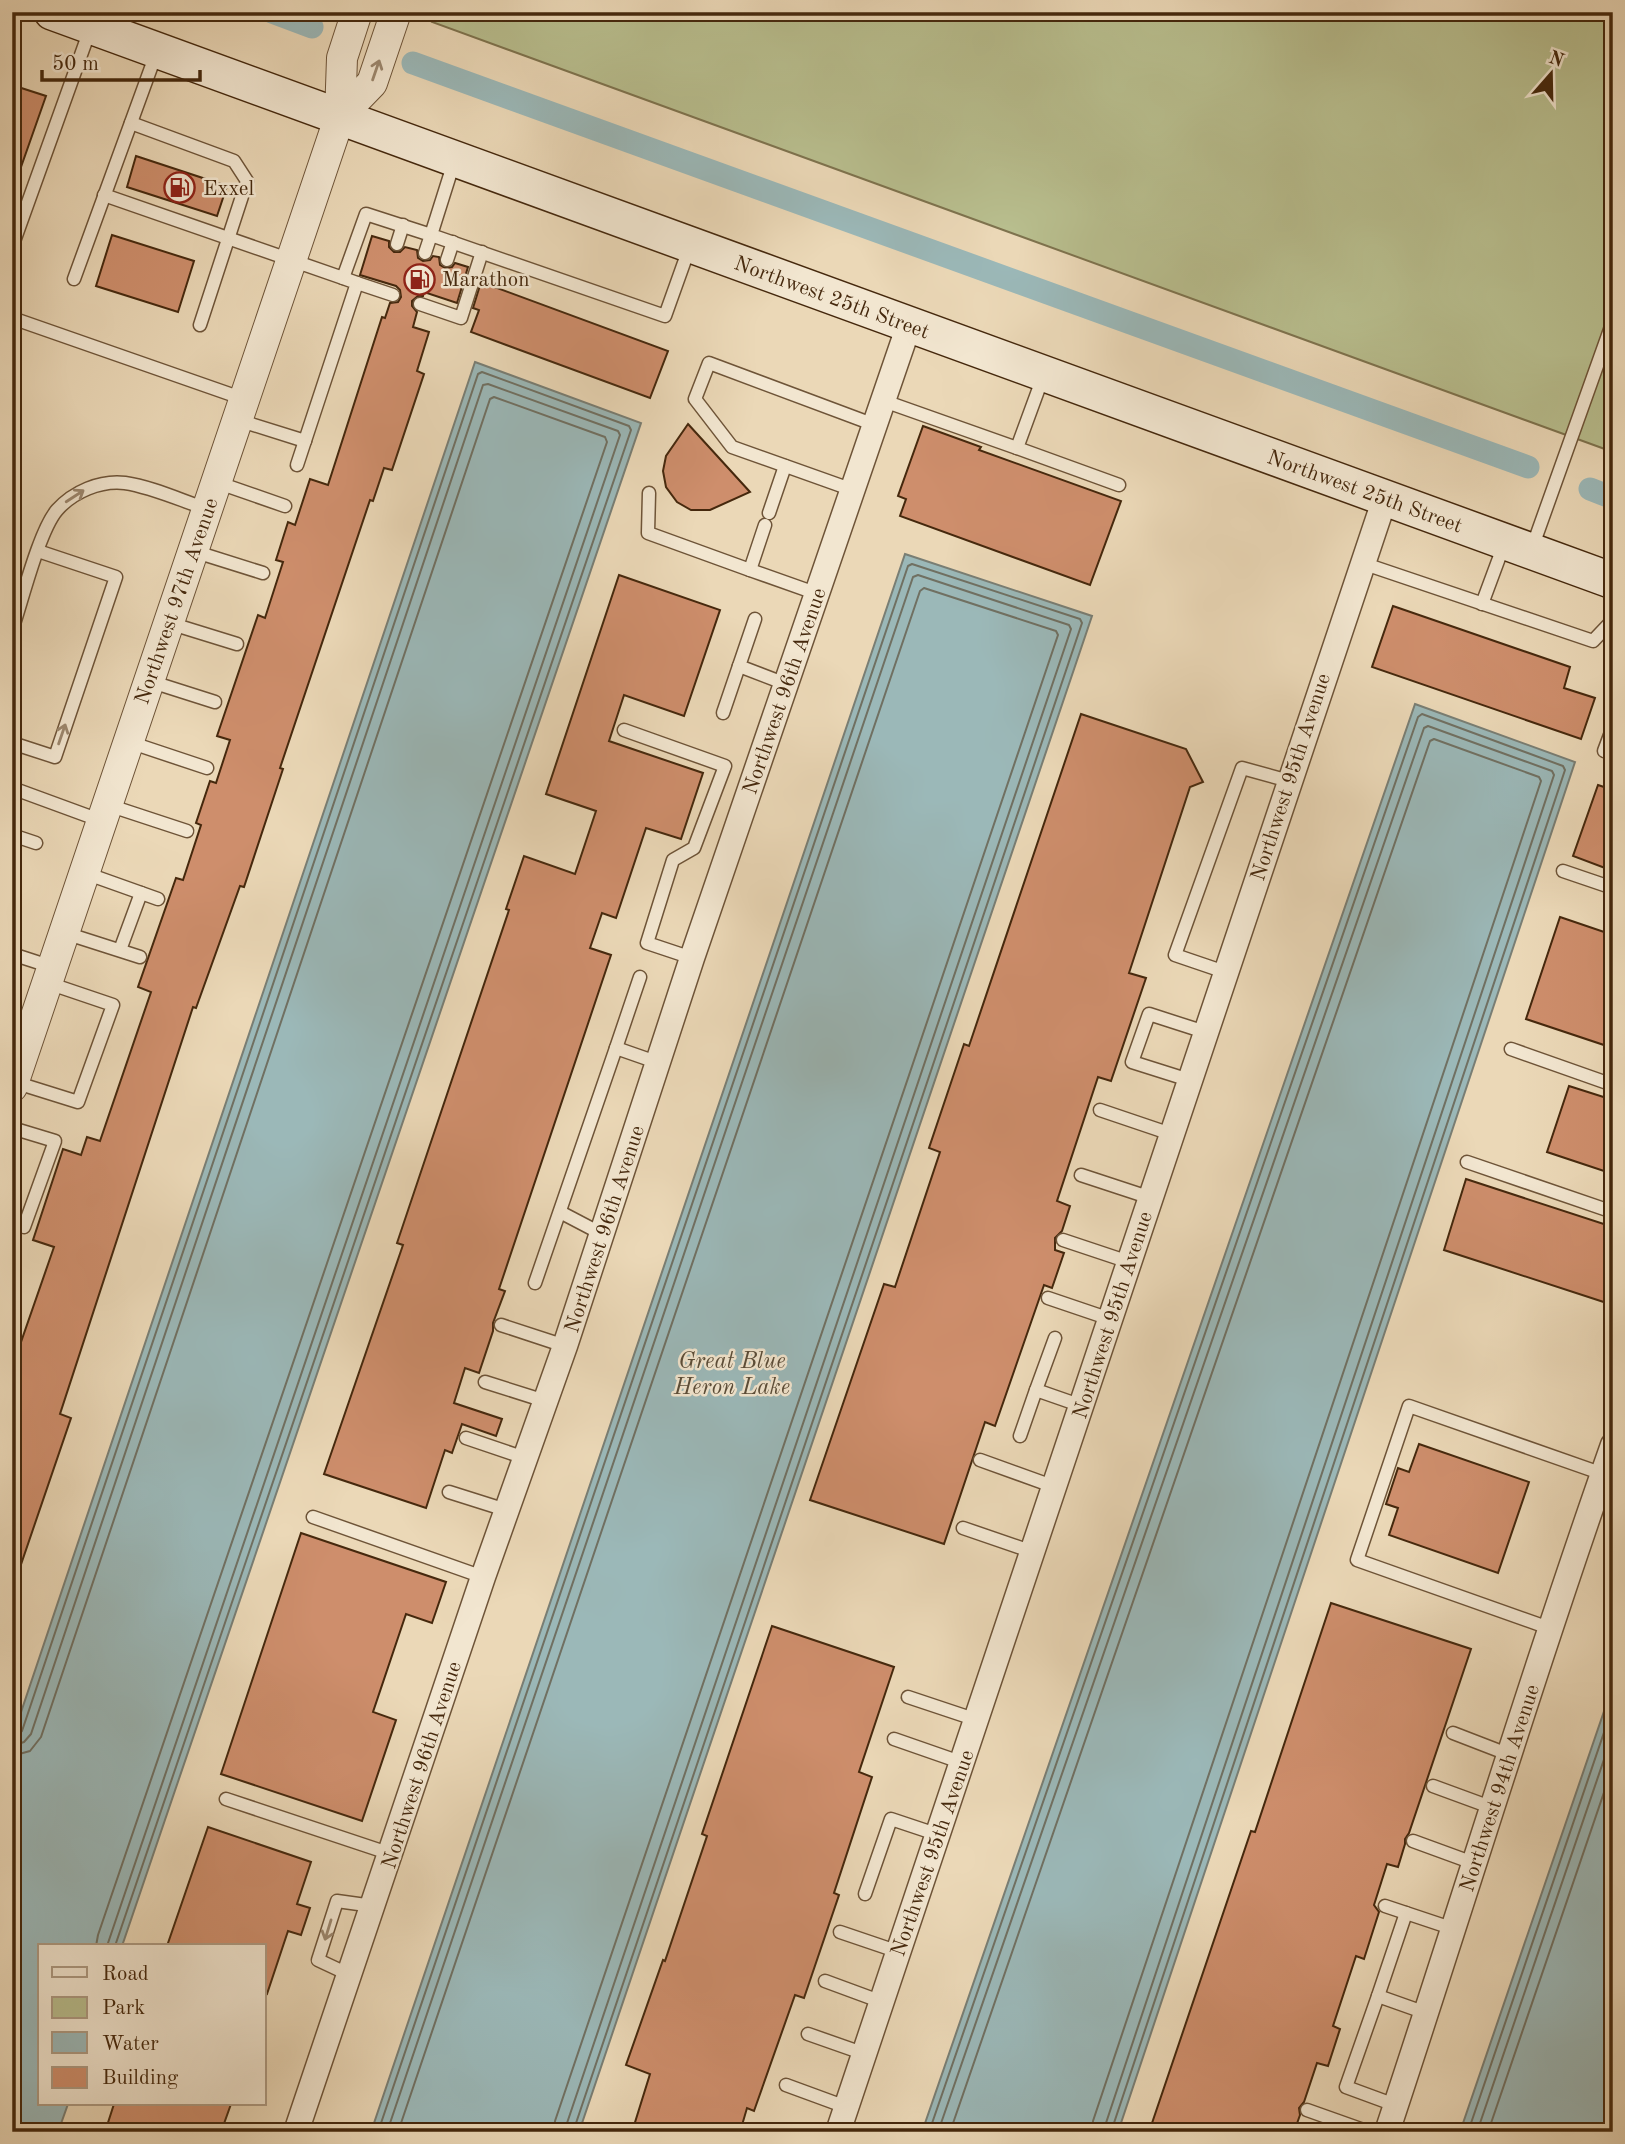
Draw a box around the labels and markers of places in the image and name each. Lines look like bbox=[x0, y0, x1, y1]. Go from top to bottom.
fuel station icon: Exxel bbox=[163, 171, 197, 205]
place label: Exxel bbox=[203, 179, 254, 200]
fuel station icon: Marathon bbox=[402, 262, 436, 296]
place label: Marathon bbox=[442, 270, 530, 291]

